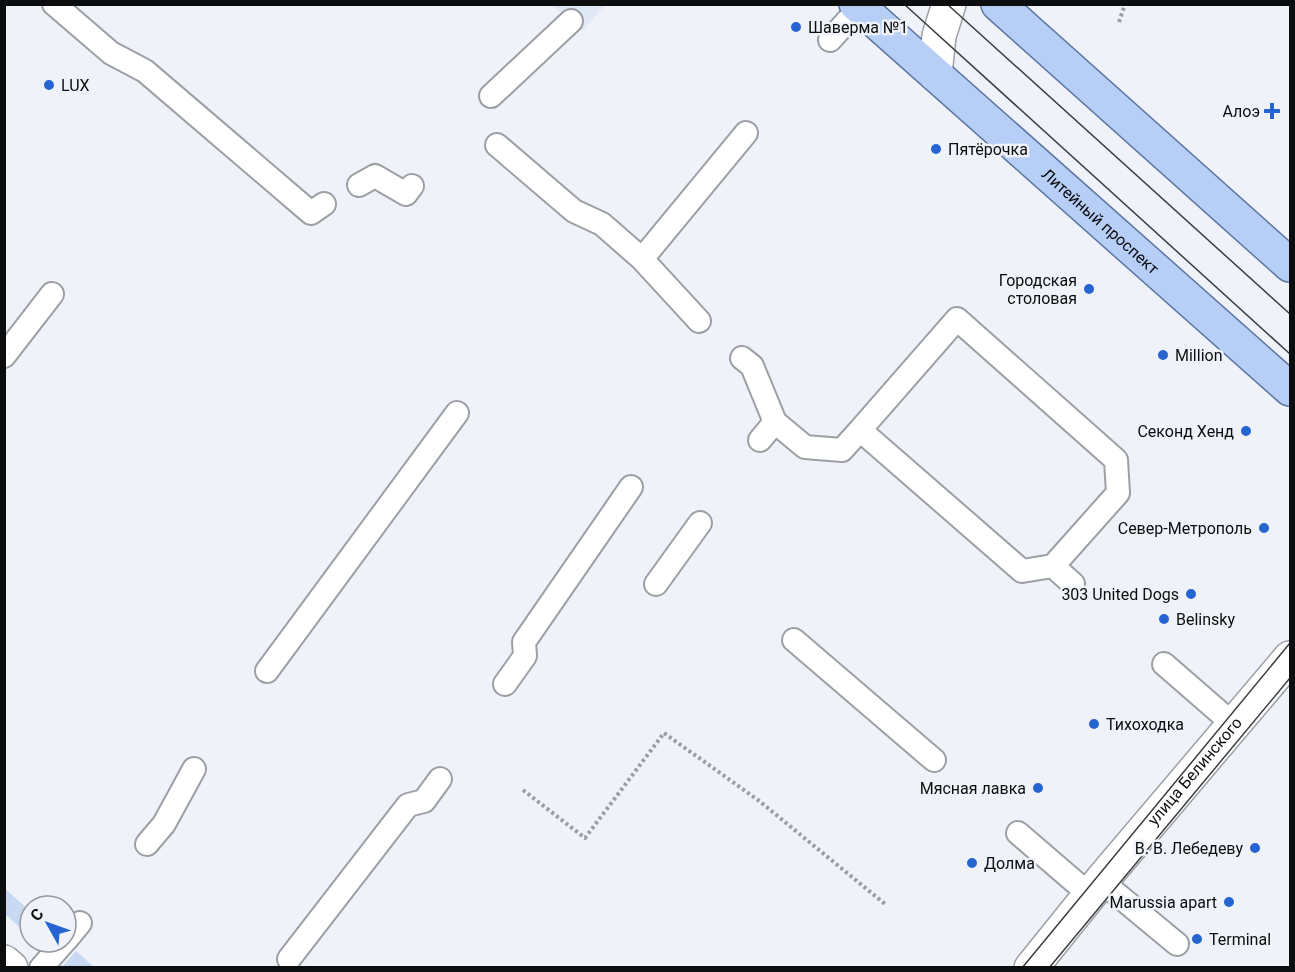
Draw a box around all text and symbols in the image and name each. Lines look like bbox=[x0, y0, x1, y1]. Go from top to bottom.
place label: Шаверма №1 bbox=[808, 18, 908, 37]
marker: Шаверма №1 bbox=[789, 20, 803, 34]
place label: LUX bbox=[61, 76, 90, 95]
marker: LUX bbox=[42, 78, 56, 92]
place label: Алоэ bbox=[1222, 102, 1260, 121]
marker: Алоэ bbox=[1265, 104, 1279, 118]
place label: Пятёрочка bbox=[948, 140, 1028, 159]
marker: Пятёрочка bbox=[929, 142, 943, 156]
street label: Литейный проспект bbox=[1038, 164, 1163, 278]
place label: Городская столовая bbox=[999, 271, 1077, 308]
marker: Городская столовая bbox=[1082, 282, 1096, 296]
place label: Million bbox=[1175, 346, 1223, 365]
marker: Million bbox=[1156, 348, 1170, 362]
place label: Секонд Хенд bbox=[1137, 422, 1234, 441]
marker: Секонд Хенд bbox=[1239, 424, 1253, 438]
place label: Север-Метрополь bbox=[1118, 519, 1252, 538]
marker: Север-Метрополь bbox=[1257, 521, 1271, 535]
place label: 303 United Dogs bbox=[1061, 585, 1179, 604]
marker: 303 United Dogs bbox=[1184, 587, 1198, 601]
place label: Belinsky bbox=[1176, 610, 1235, 629]
marker: Belinsky bbox=[1157, 612, 1171, 626]
street label: улица Белинского bbox=[1144, 713, 1246, 829]
place label: Тихоходка bbox=[1106, 715, 1184, 734]
marker: Тихоходка bbox=[1087, 717, 1101, 731]
place label: Мясная лавка bbox=[920, 779, 1026, 798]
marker: Мясная лавка bbox=[1031, 781, 1045, 795]
place label: В. В. Лебедеву bbox=[1135, 839, 1243, 858]
marker: В. В. Лебедеву bbox=[1248, 841, 1262, 855]
place label: Долма bbox=[984, 854, 1035, 873]
marker: Долма bbox=[965, 856, 979, 870]
place label: Marussia apart bbox=[1110, 893, 1217, 912]
north arrow bbox=[18, 894, 78, 954]
marker: Marussia apart bbox=[1222, 895, 1236, 909]
text: С bbox=[26, 905, 48, 925]
place label: Terminal bbox=[1209, 930, 1271, 949]
marker: Terminal bbox=[1190, 932, 1204, 946]

